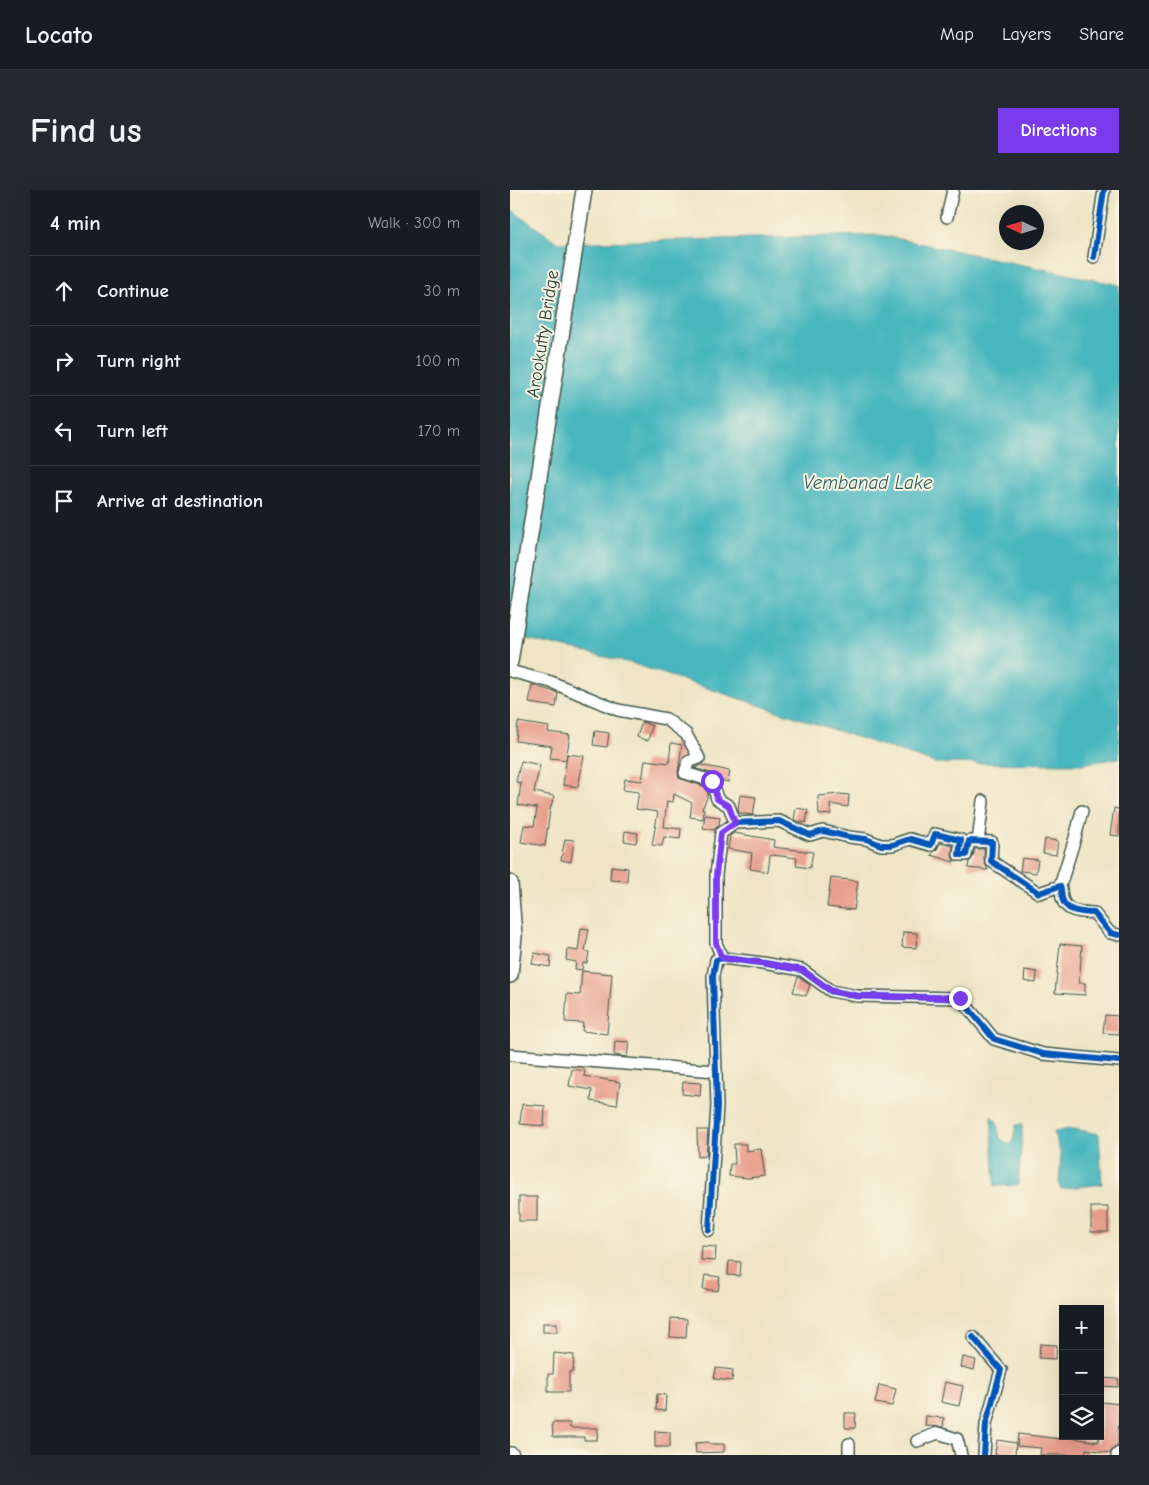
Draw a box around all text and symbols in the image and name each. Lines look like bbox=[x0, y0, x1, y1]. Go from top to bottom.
text: Locato bbox=[25, 21, 93, 49]
text: Map bbox=[940, 24, 974, 45]
text: Layers bbox=[1002, 24, 1051, 45]
text: Share bbox=[1079, 24, 1124, 45]
button: Directions bbox=[998, 108, 1119, 153]
text: Find us bbox=[30, 110, 142, 151]
north arrow bbox=[999, 205, 1044, 250]
text: 4 min bbox=[50, 211, 101, 235]
text: Walk · 300 m bbox=[368, 214, 460, 232]
street label: Arookutty Bridge bbox=[523, 269, 563, 399]
icon: ahead bbox=[50, 277, 78, 305]
text: Continue bbox=[97, 280, 169, 302]
text: 30 m bbox=[424, 282, 460, 300]
icon: right bbox=[50, 347, 78, 375]
text: Turn right bbox=[97, 350, 181, 372]
text: 100 m bbox=[416, 352, 460, 370]
icon: left bbox=[50, 417, 78, 445]
text: Turn left bbox=[97, 420, 168, 442]
text: 170 m bbox=[418, 422, 460, 440]
water label: Vembanad Lake bbox=[803, 472, 933, 494]
icon: arrive bbox=[50, 487, 78, 515]
text: Arrive at destination bbox=[97, 490, 263, 512]
route start bbox=[701, 770, 724, 793]
route end bbox=[949, 987, 972, 1010]
map controls bbox=[1059, 1305, 1104, 1440]
button: + bbox=[1059, 1305, 1104, 1350]
button: − bbox=[1059, 1350, 1104, 1395]
button: layers bbox=[1059, 1395, 1104, 1440]

